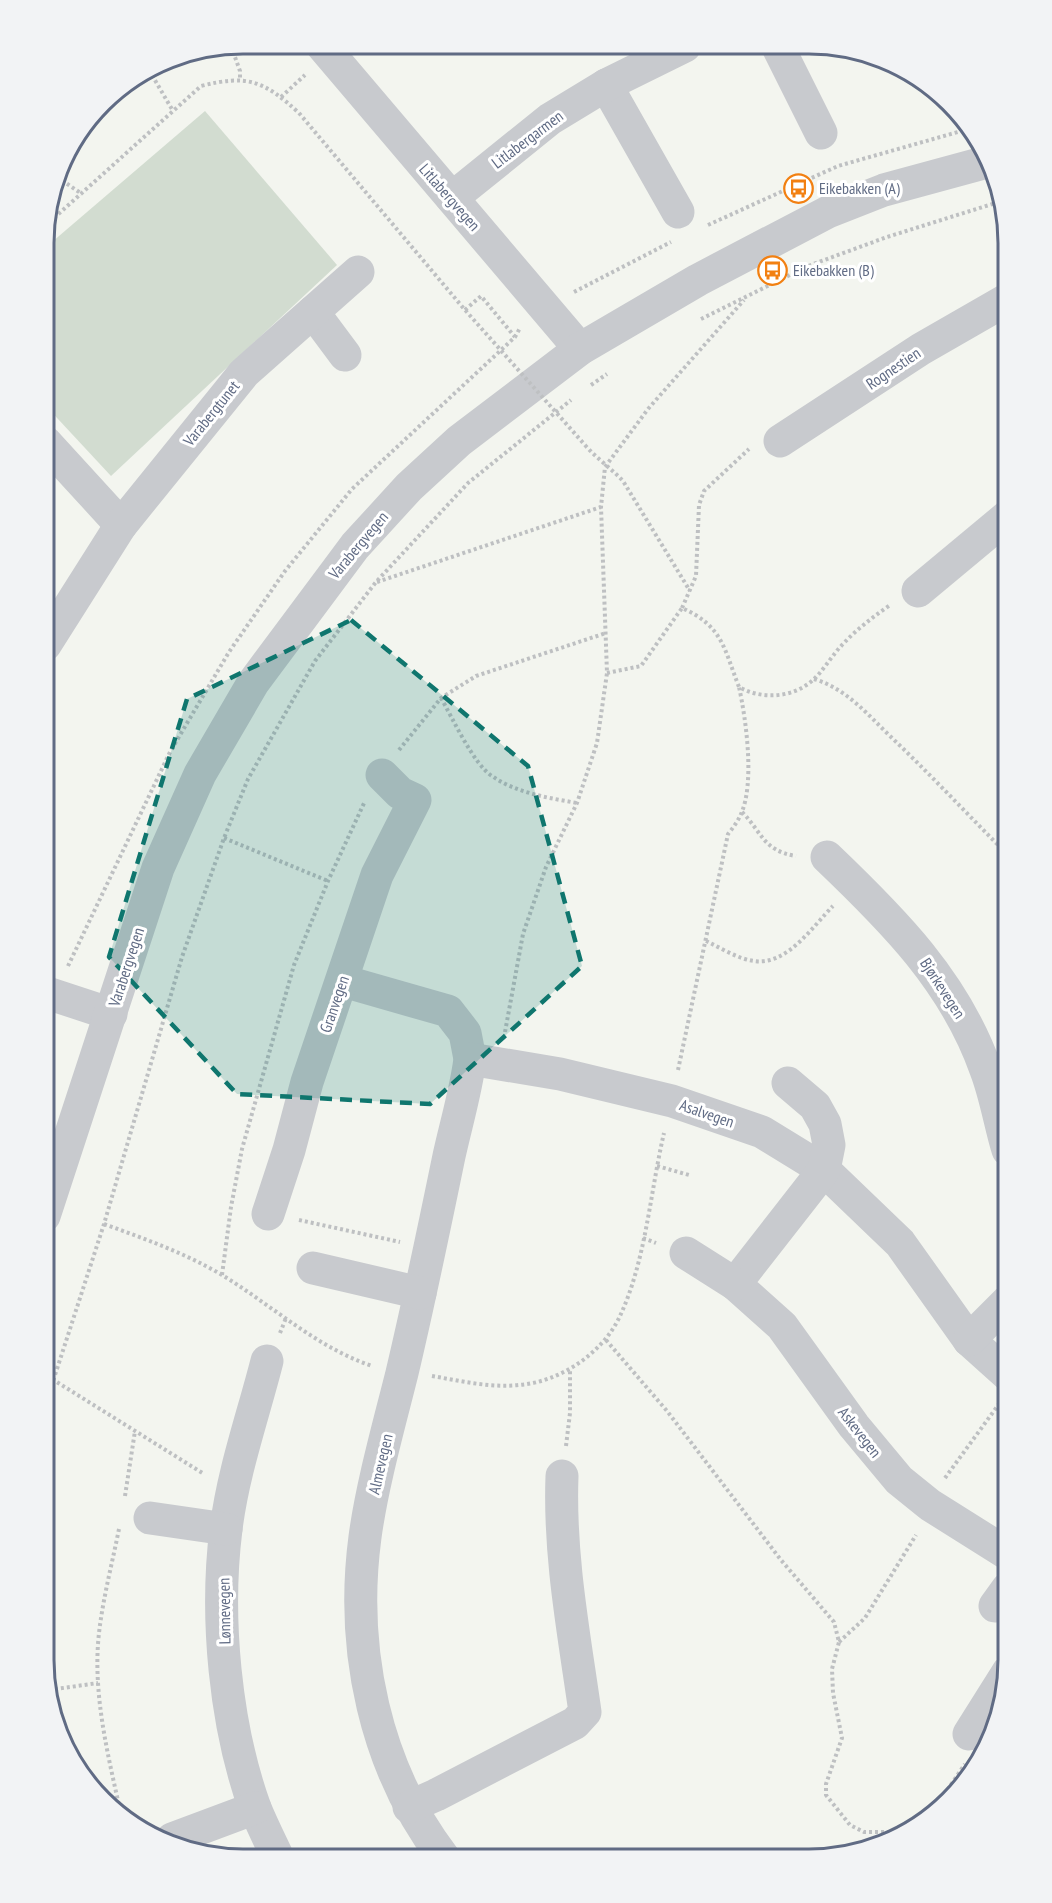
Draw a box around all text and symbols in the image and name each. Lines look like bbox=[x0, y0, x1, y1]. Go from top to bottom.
street label: Litlabergarmen bbox=[487, 106, 567, 172]
street label: Litlabergvegen bbox=[415, 159, 485, 235]
bus stop icon: Eikebakken (A) bbox=[782, 172, 814, 204]
place label: Eikebakken (A) bbox=[819, 178, 900, 198]
bus stop icon: Eikebakken (B) bbox=[756, 254, 788, 286]
place label: Eikebakken (B) bbox=[793, 260, 874, 280]
street label: Rognestien bbox=[862, 343, 924, 393]
street label: Varabergtunet bbox=[178, 376, 244, 450]
street label: Varabergvegen bbox=[323, 507, 392, 584]
street label: Varabergvegen bbox=[104, 925, 148, 1010]
street label: Bjørkevegen bbox=[916, 954, 970, 1022]
street label: Granvegen bbox=[315, 973, 353, 1035]
street label: Asalvegen bbox=[677, 1094, 737, 1132]
street label: Askevegen bbox=[834, 1403, 886, 1461]
street label: Almevegen bbox=[363, 1432, 397, 1496]
street label: Lønnevegen bbox=[213, 1578, 235, 1644]

